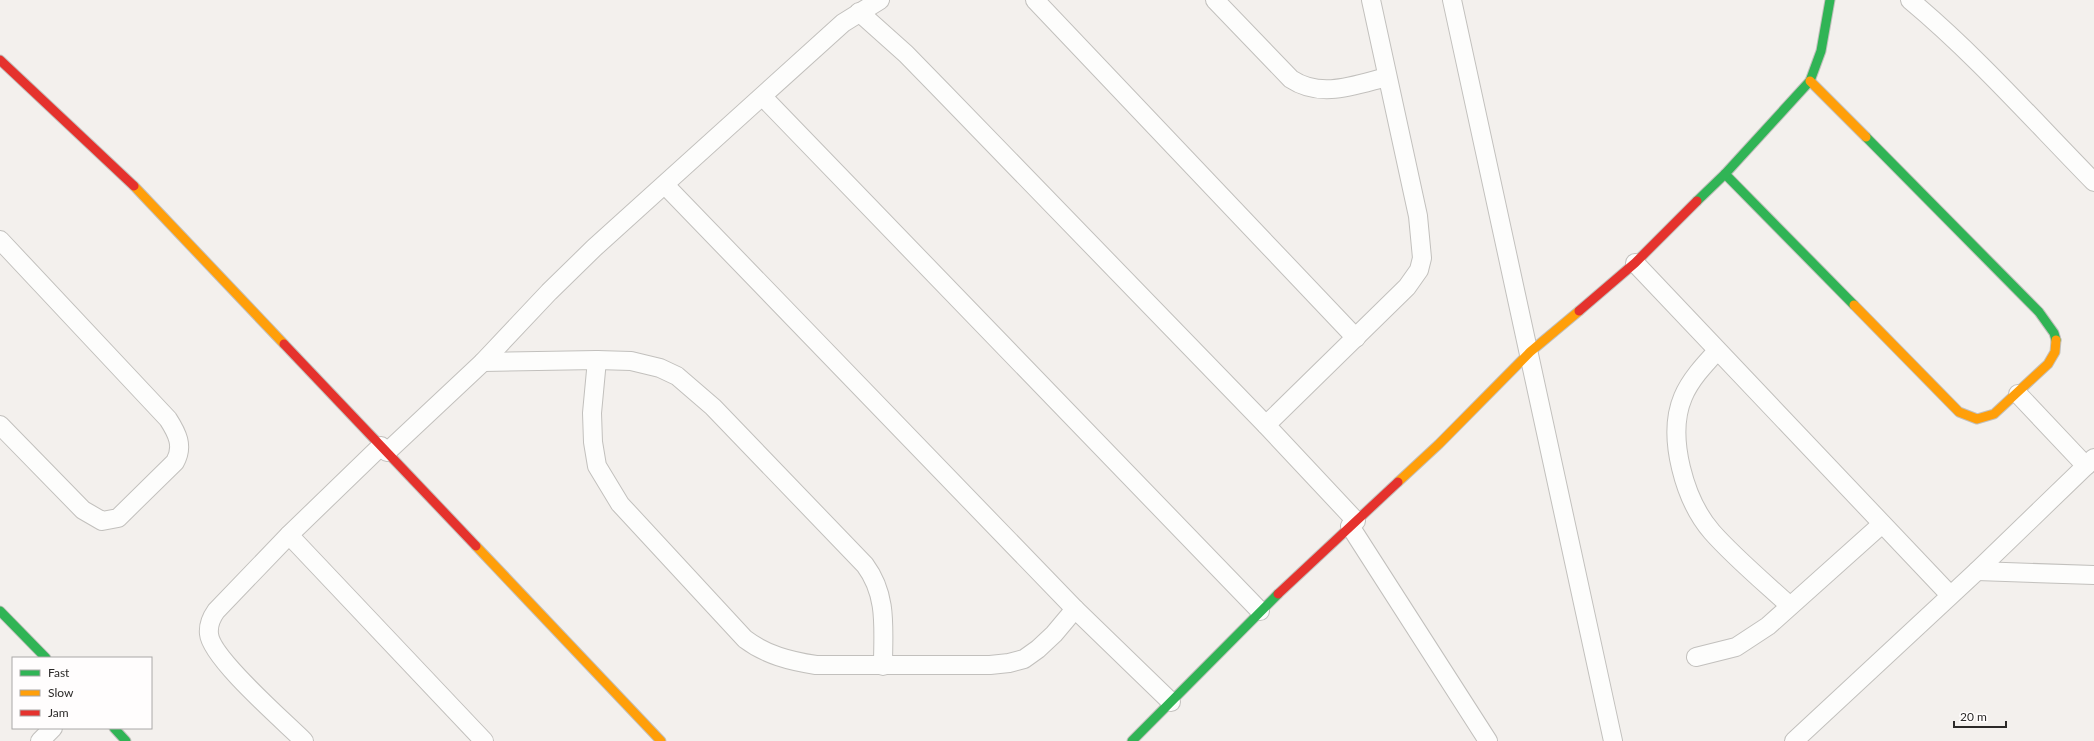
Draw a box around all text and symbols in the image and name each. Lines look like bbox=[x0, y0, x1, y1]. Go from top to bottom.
legend bbox=[12, 657, 152, 729]
text: Fast bbox=[48, 665, 70, 680]
text: Slow bbox=[48, 685, 74, 700]
scale bar bbox=[1954, 703, 2006, 729]
text: Jam bbox=[48, 705, 69, 720]
text: 20 m bbox=[1960, 709, 1987, 724]

